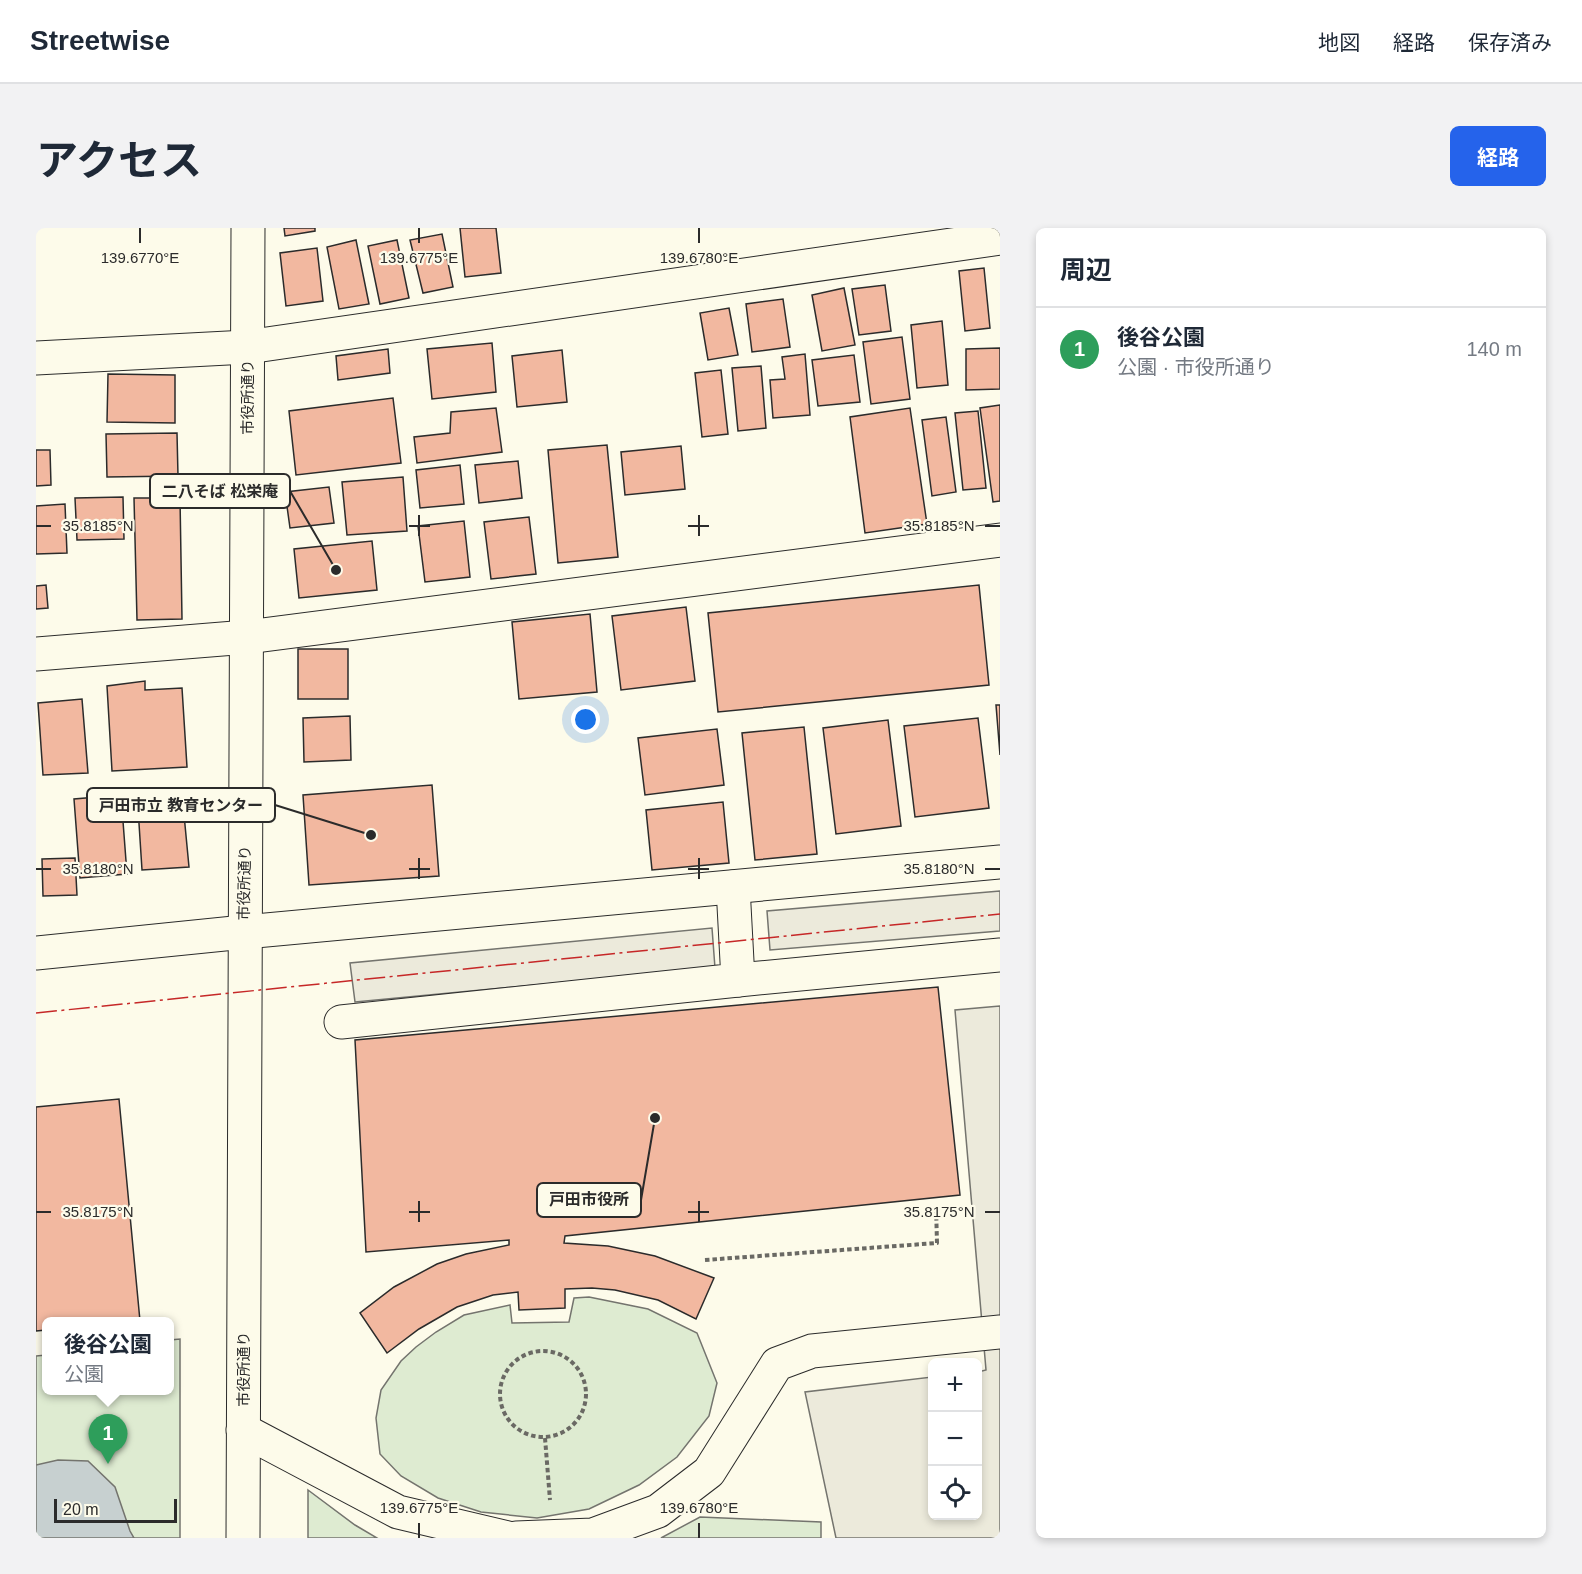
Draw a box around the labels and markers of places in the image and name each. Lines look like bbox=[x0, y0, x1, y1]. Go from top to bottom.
callout: 二八そば 松栄庵 bbox=[150, 474, 290, 508]
callout: 戸田市立 教育センター bbox=[87, 788, 275, 822]
callout: 戸田市役所 bbox=[537, 1183, 641, 1217]
pin: 1 bbox=[88, 1414, 128, 1464]

